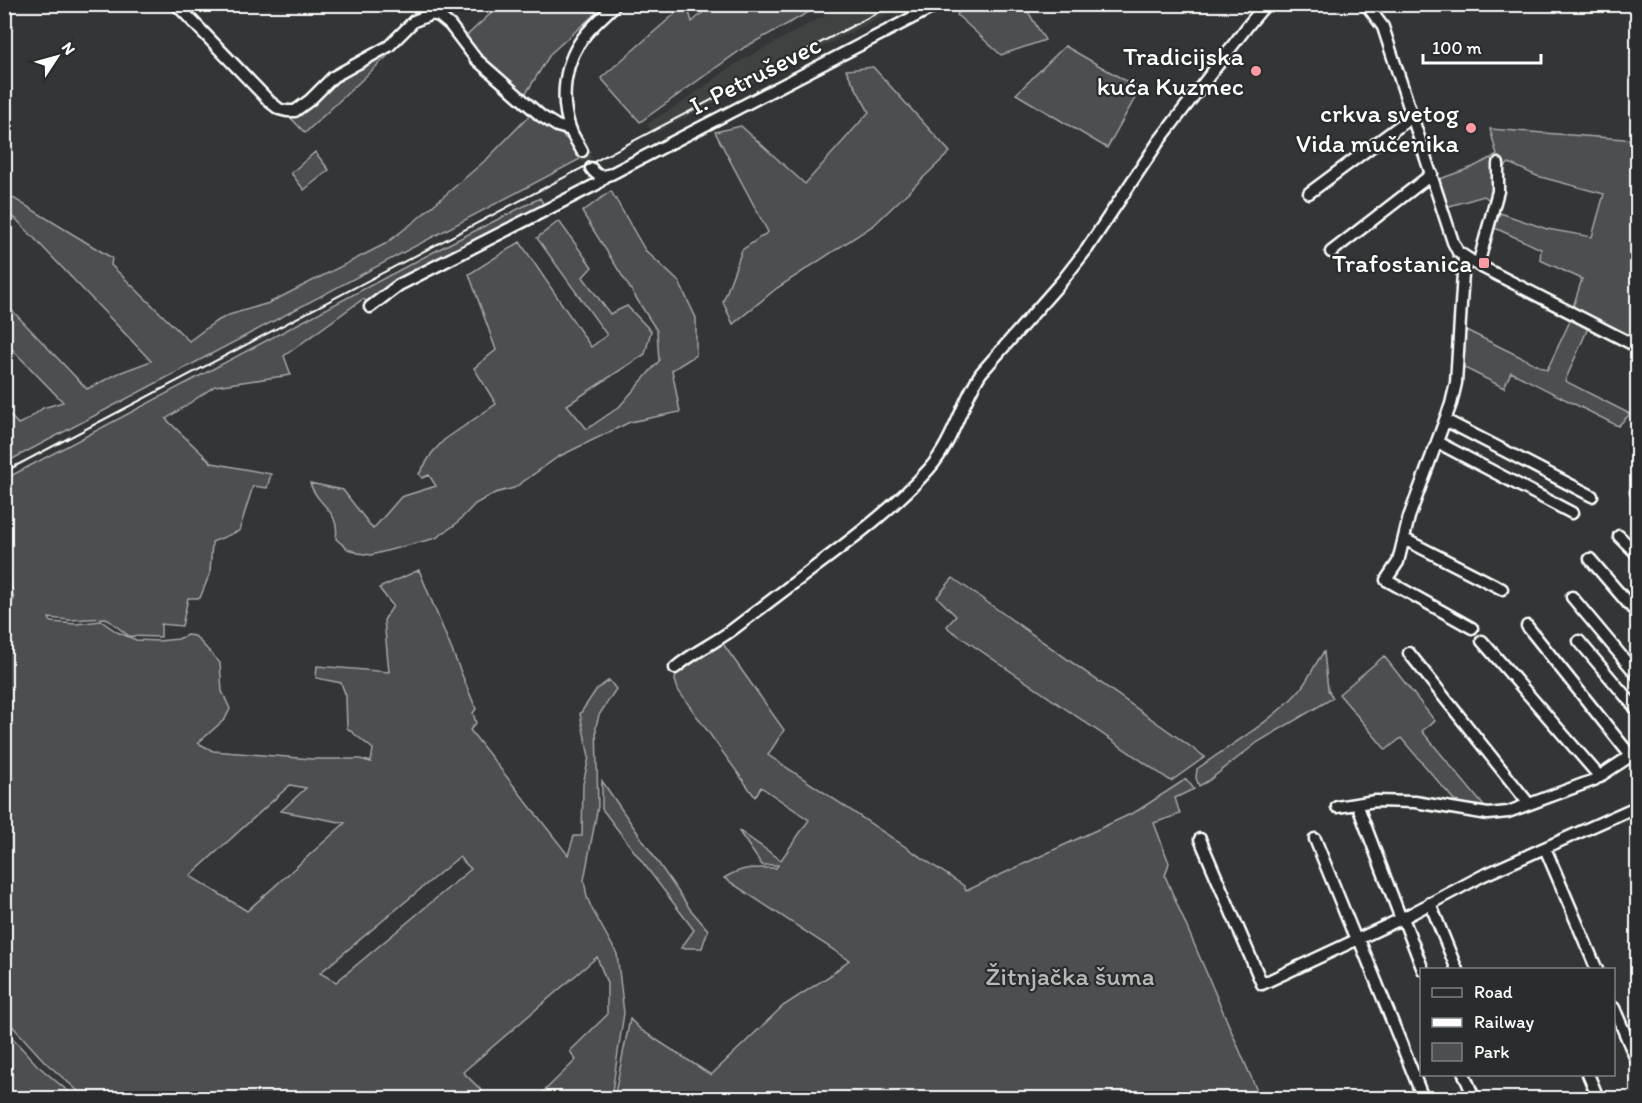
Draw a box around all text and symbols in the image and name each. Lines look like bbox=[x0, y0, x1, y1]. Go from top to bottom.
north arrow bbox=[27, 27, 87, 87]
scale bar bbox=[1423, 27, 1542, 65]
street label: I. Petruševec bbox=[684, 28, 826, 122]
text: 100 m bbox=[1432, 37, 1482, 59]
text: N bbox=[58, 39, 80, 58]
place label: Tradicijska kuća Kuzmec bbox=[1097, 40, 1244, 102]
marker: Tradicijska kuća Kuzmec bbox=[1249, 64, 1263, 78]
place label: crkva svetog Vida mučenika bbox=[1296, 97, 1460, 159]
marker: crkva svetog Vida mučenika bbox=[1464, 121, 1478, 135]
place label: Trafostanica bbox=[1332, 247, 1472, 279]
marker: Trafostanica bbox=[1477, 256, 1491, 270]
park label: Žitnjačka šuma bbox=[986, 960, 1155, 992]
legend bbox=[1420, 968, 1615, 1076]
text: Road bbox=[1474, 981, 1513, 1003]
text: Railway bbox=[1474, 1011, 1535, 1033]
text: Park bbox=[1474, 1041, 1509, 1063]

